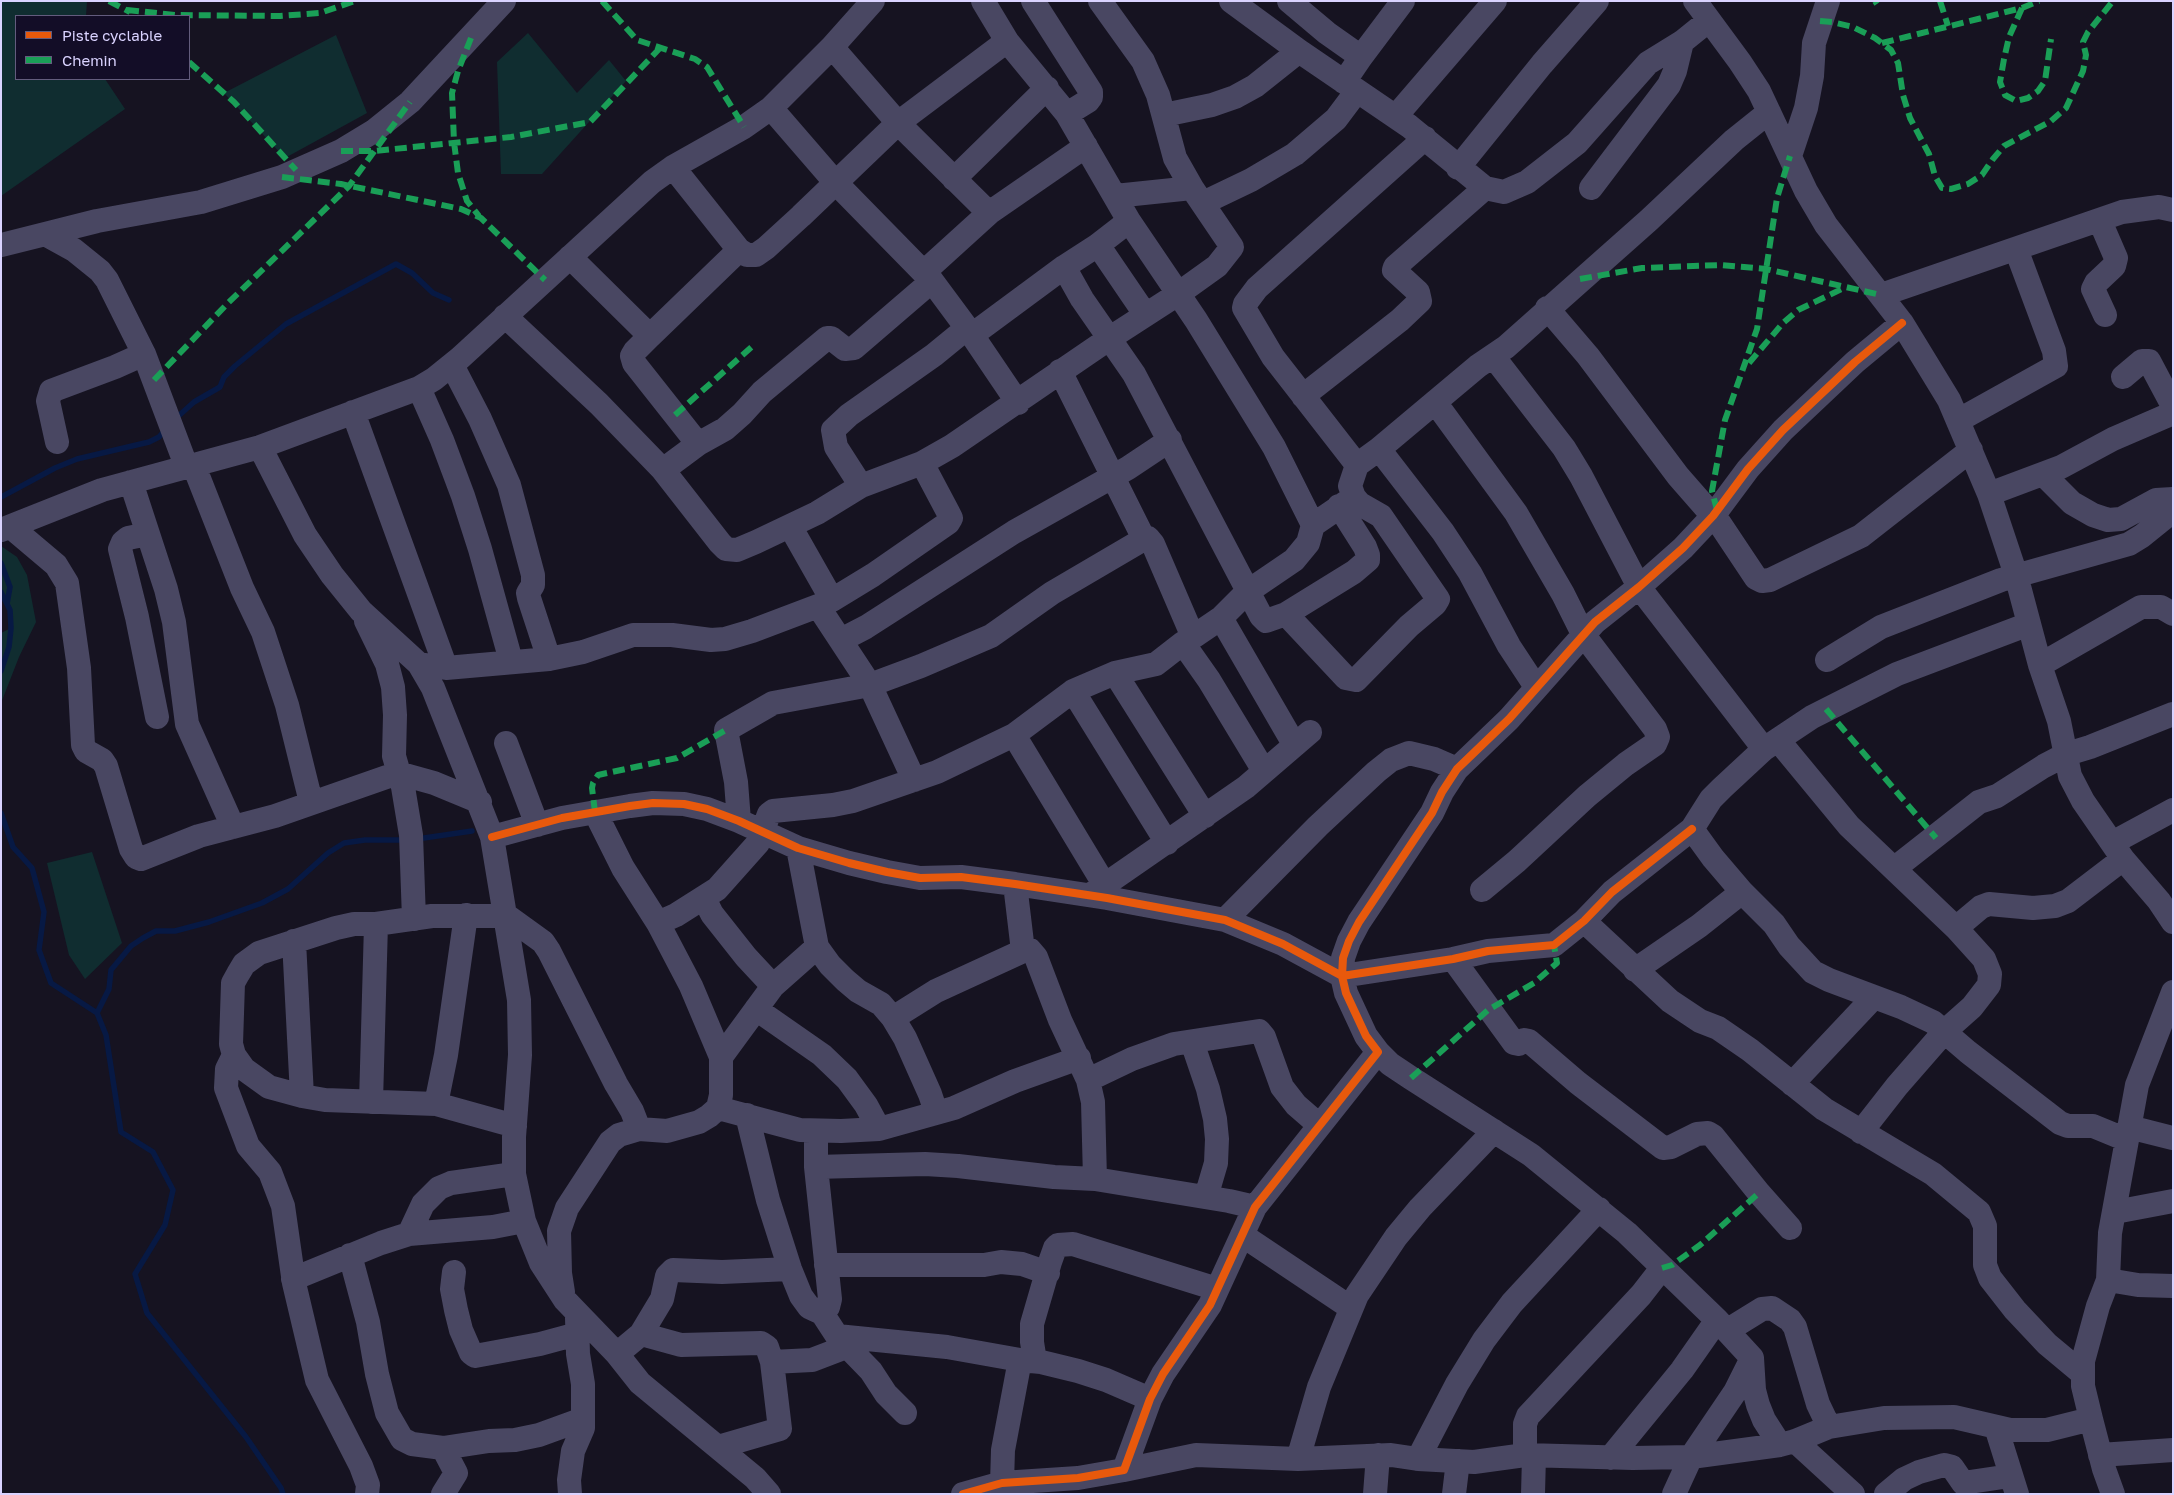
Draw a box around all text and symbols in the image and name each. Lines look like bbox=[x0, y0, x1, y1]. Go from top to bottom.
legend bbox=[15, 15, 190, 80]
text: Piste cyclable bbox=[62, 26, 162, 44]
text: Chemin bbox=[62, 51, 117, 69]

